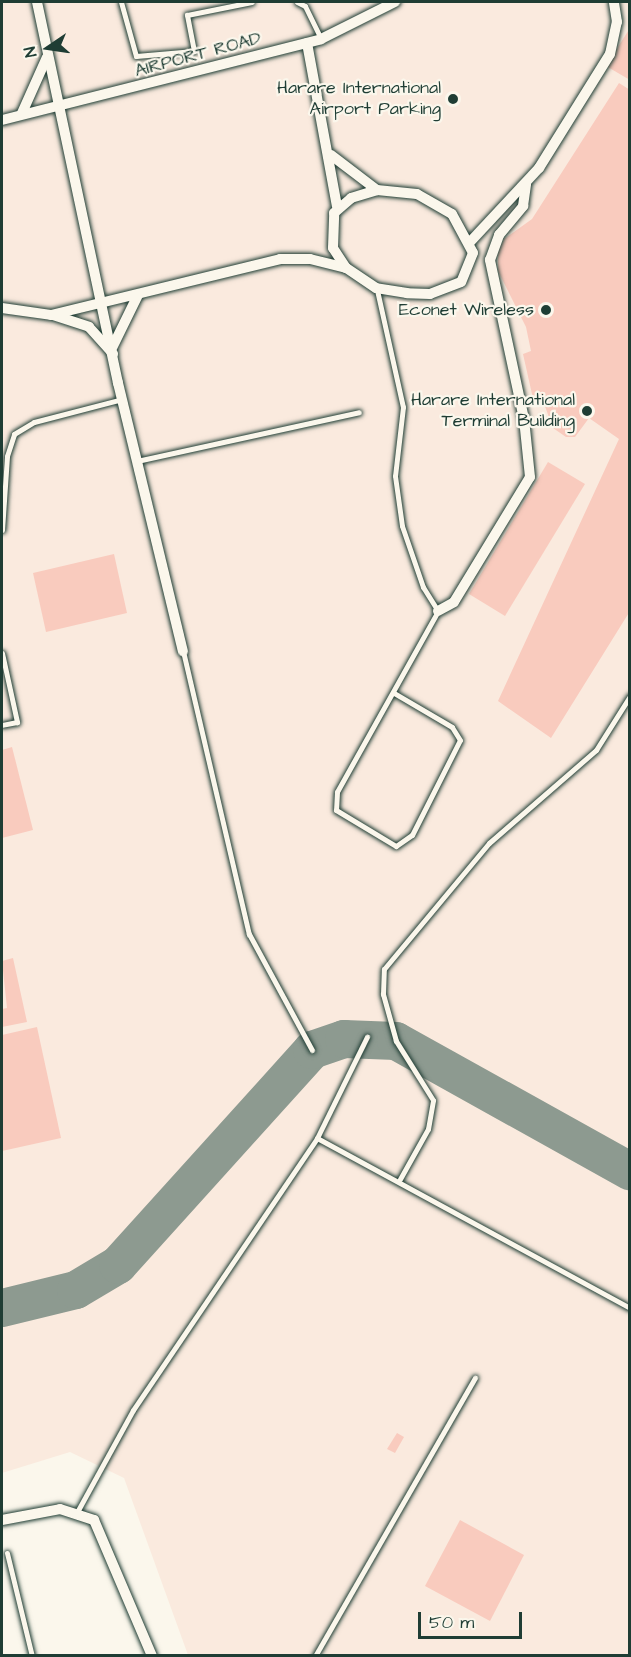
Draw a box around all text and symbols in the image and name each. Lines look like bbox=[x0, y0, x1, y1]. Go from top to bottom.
north arrow bbox=[18, 18, 78, 78]
street label: AIRPORT ROAD bbox=[132, 28, 264, 82]
text: N bbox=[19, 45, 42, 59]
place label: Harare International Airport Parking bbox=[277, 78, 441, 121]
marker: Harare International Airport Parking bbox=[446, 92, 460, 106]
place label: Econet Wireless bbox=[399, 299, 534, 321]
marker: Econet Wireless bbox=[539, 303, 553, 317]
place label: Harare International Terminal Building bbox=[411, 390, 575, 432]
marker: Harare International Terminal Building bbox=[580, 404, 594, 418]
scale bar bbox=[421, 1600, 524, 1638]
text: 50 m bbox=[429, 1610, 474, 1635]

